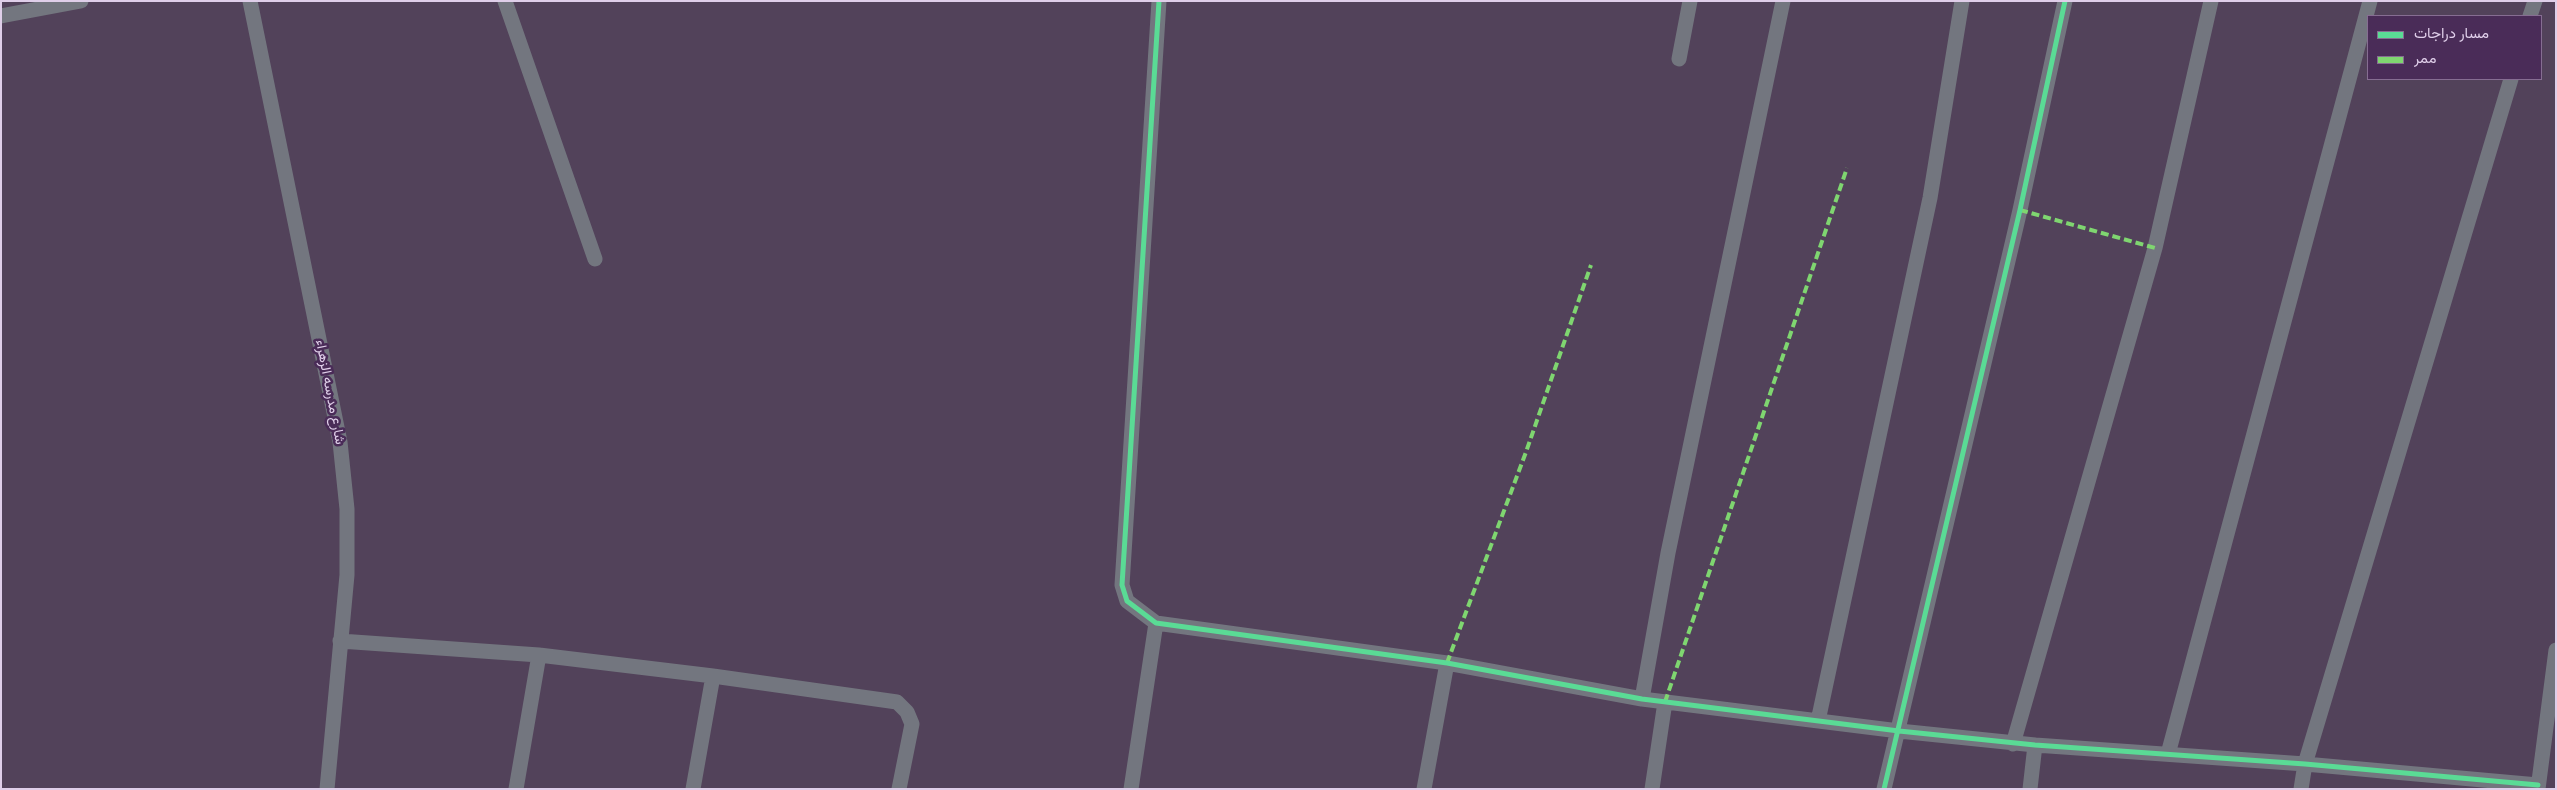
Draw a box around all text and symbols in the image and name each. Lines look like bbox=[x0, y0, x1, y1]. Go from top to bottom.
legend bbox=[2367, 15, 2542, 80]
text: مسار دراجات bbox=[2414, 23, 2489, 42]
text: ممر bbox=[2414, 48, 2436, 67]
street label: شارع مدرسه الزهراء bbox=[312, 338, 348, 446]

